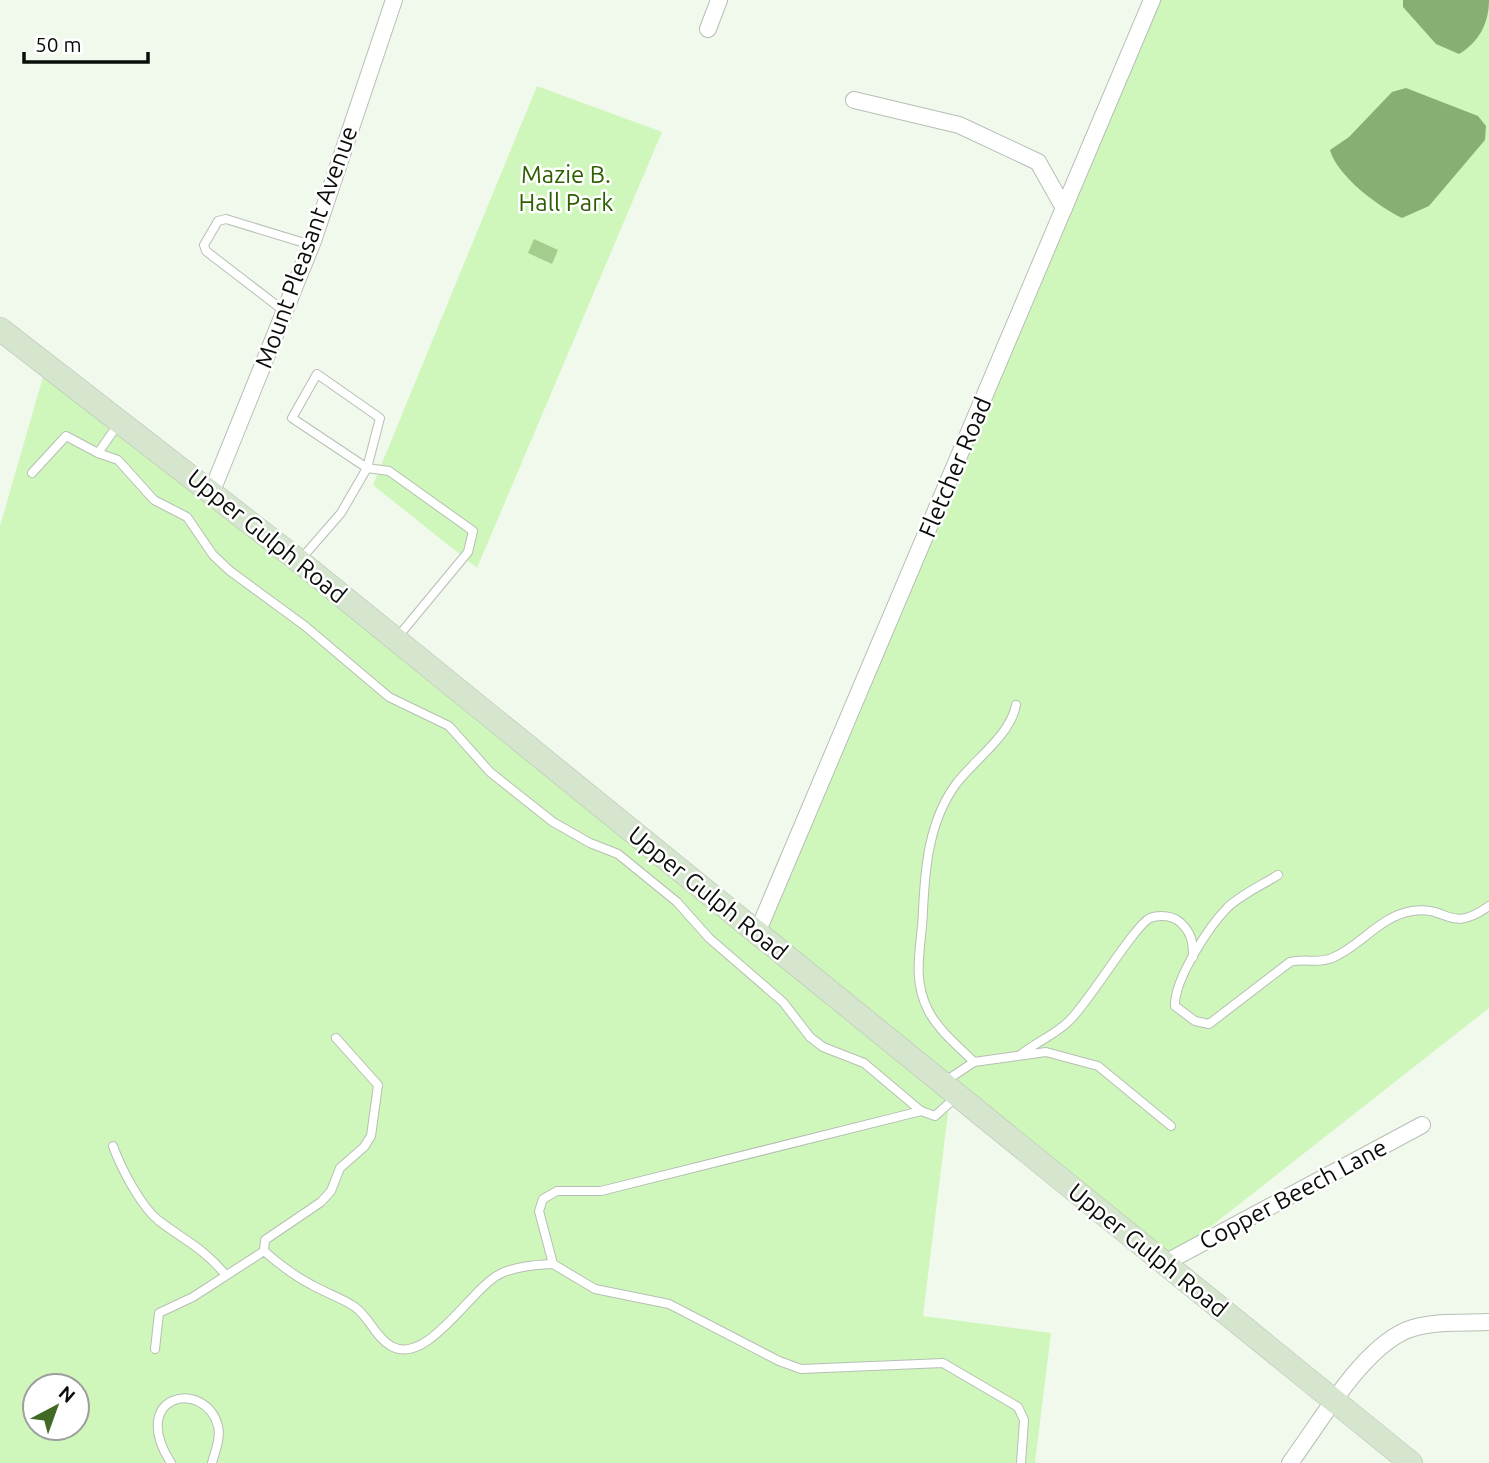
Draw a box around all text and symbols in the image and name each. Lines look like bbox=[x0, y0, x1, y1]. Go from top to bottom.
scale bar bbox=[24, 21, 149, 65]
text: 50 m bbox=[35, 32, 82, 56]
street label: Mount Pleasant Avenue bbox=[250, 122, 362, 372]
park label: Mazie B. Hall Park bbox=[519, 161, 613, 216]
street label: Fletcher Road bbox=[913, 393, 997, 541]
street label: Upper Gulph Road bbox=[182, 464, 352, 608]
street label: Upper Gulph Road bbox=[623, 821, 793, 965]
street label: Copper Beech Lane bbox=[1195, 1133, 1391, 1255]
street label: Upper Gulph Road bbox=[1063, 1178, 1233, 1322]
north arrow bbox=[21, 1372, 91, 1442]
text: N bbox=[55, 1381, 80, 1407]

